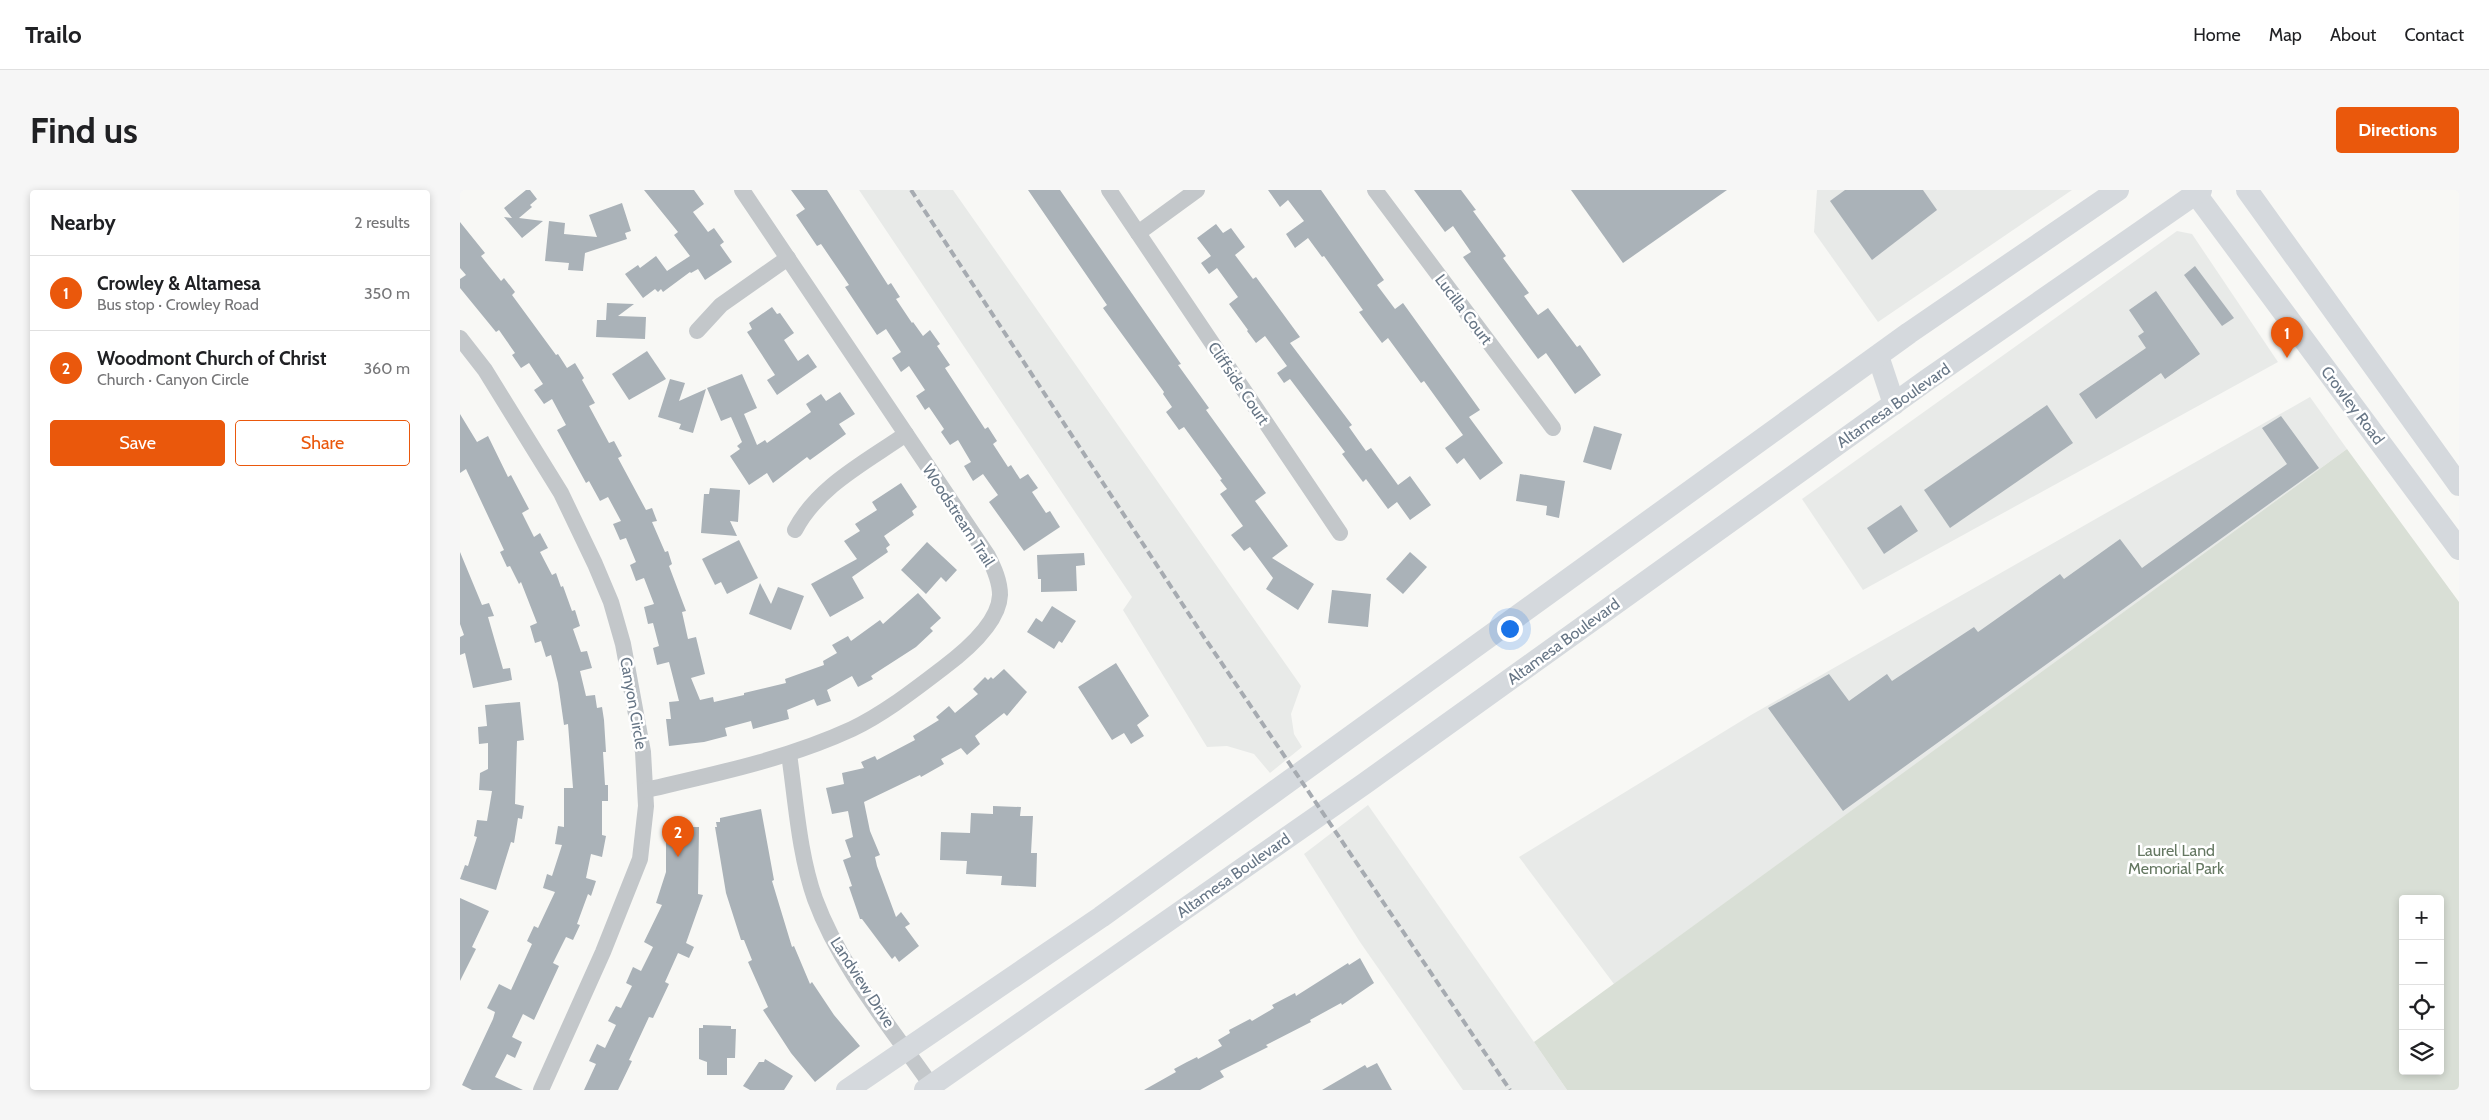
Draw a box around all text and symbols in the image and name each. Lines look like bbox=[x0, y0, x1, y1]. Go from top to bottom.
text: Trailo bbox=[25, 20, 82, 49]
text: Home bbox=[2193, 24, 2241, 46]
text: Map bbox=[2269, 24, 2302, 46]
text: About bbox=[2330, 24, 2376, 46]
text: Contact bbox=[2404, 24, 2464, 46]
button: Directions bbox=[2336, 107, 2459, 153]
text: Find us bbox=[30, 109, 138, 152]
text: Nearby bbox=[50, 210, 116, 235]
text: 2 results bbox=[354, 213, 410, 232]
street label: Lucilla Court bbox=[1431, 270, 1497, 349]
text: Crowley & Altamesa bbox=[97, 272, 261, 295]
text: 1 bbox=[63, 284, 69, 303]
text: 350 m bbox=[364, 284, 410, 303]
text: Bus stop · Crowley Road bbox=[97, 295, 259, 314]
pin: 1 bbox=[2271, 317, 2303, 358]
street label: Cliffside Court bbox=[1204, 338, 1274, 429]
text: Woodmont Church of Christ bbox=[97, 347, 326, 370]
text: 2 bbox=[62, 359, 70, 378]
text: 360 m bbox=[363, 359, 410, 378]
street label: Altamesa Boulevard bbox=[1833, 359, 1954, 452]
street label: Crowley Road bbox=[2317, 362, 2388, 448]
text: Church · Canyon Circle bbox=[97, 370, 249, 389]
button: Save bbox=[50, 420, 225, 466]
button: Share bbox=[235, 420, 410, 466]
street label: Woodstream Trail bbox=[918, 460, 999, 570]
street label: Altamesa Boulevard bbox=[1503, 594, 1623, 689]
your location bbox=[1497, 616, 1523, 642]
street label: Canyon Circle bbox=[616, 656, 651, 751]
pin: 2 bbox=[662, 816, 694, 857]
street label: Altamesa Boulevard bbox=[1173, 829, 1294, 922]
park label: Laurel Land Memorial Park bbox=[2128, 841, 2225, 878]
map controls bbox=[2399, 895, 2444, 1075]
button: + bbox=[2399, 895, 2444, 940]
street label: Landview Drive bbox=[826, 933, 899, 1031]
button: − bbox=[2399, 940, 2444, 985]
button: locate bbox=[2399, 985, 2444, 1030]
button: layers bbox=[2399, 1030, 2444, 1075]

